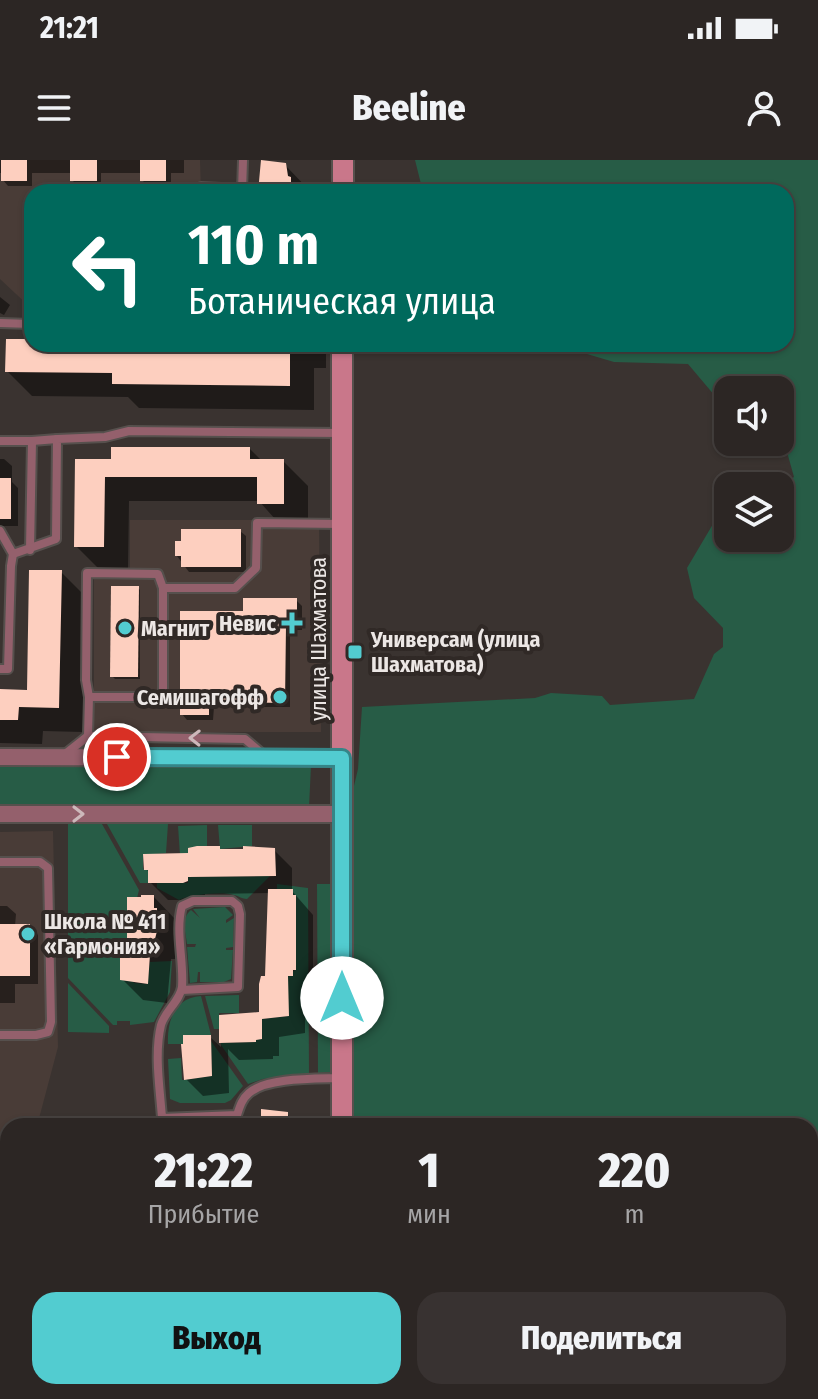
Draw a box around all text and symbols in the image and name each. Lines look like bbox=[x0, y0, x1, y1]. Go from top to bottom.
text: 21:21 bbox=[40, 10, 99, 46]
icon: menu bbox=[32, 86, 76, 130]
text: Beeline bbox=[352, 86, 466, 130]
icon: person bbox=[742, 86, 786, 130]
text: 110 m bbox=[188, 212, 319, 279]
icon: left bbox=[56, 216, 160, 320]
text: Ботаническая улица bbox=[188, 280, 496, 324]
map controls bbox=[714, 376, 794, 552]
button: sound bbox=[714, 376, 794, 456]
button: layers bbox=[714, 472, 794, 552]
street label: улица Шахматова bbox=[305, 557, 332, 721]
place label: Невис bbox=[219, 610, 276, 637]
marker: Невис bbox=[283, 614, 301, 632]
place label: Магнит bbox=[141, 615, 210, 642]
marker: Магнит bbox=[116, 619, 134, 637]
place label: Универсам (улица Шахматова) bbox=[370, 626, 540, 678]
marker: Универсам (улица Шахматова) bbox=[346, 643, 364, 661]
place label: Семишагофф bbox=[137, 684, 264, 711]
marker: Семишагофф bbox=[271, 688, 289, 706]
pin bbox=[83, 723, 151, 791]
one-way arrow bbox=[188, 729, 201, 747]
icon: arrive bbox=[95, 735, 139, 779]
one-way arrow bbox=[72, 805, 85, 823]
place label: Школа № 411 «Гармония» bbox=[44, 908, 166, 960]
marker: Школа № 411 «Гармония» bbox=[19, 925, 37, 943]
position arrow bbox=[300, 956, 384, 1040]
text: 21:22 bbox=[154, 1142, 253, 1200]
text: 1 bbox=[419, 1142, 439, 1200]
text: 220 bbox=[599, 1142, 670, 1200]
text: Прибытие bbox=[148, 1199, 259, 1230]
text: мин bbox=[407, 1199, 451, 1230]
text: m bbox=[624, 1199, 644, 1230]
button: Выход bbox=[32, 1292, 401, 1384]
button: Поделиться bbox=[417, 1292, 786, 1384]

